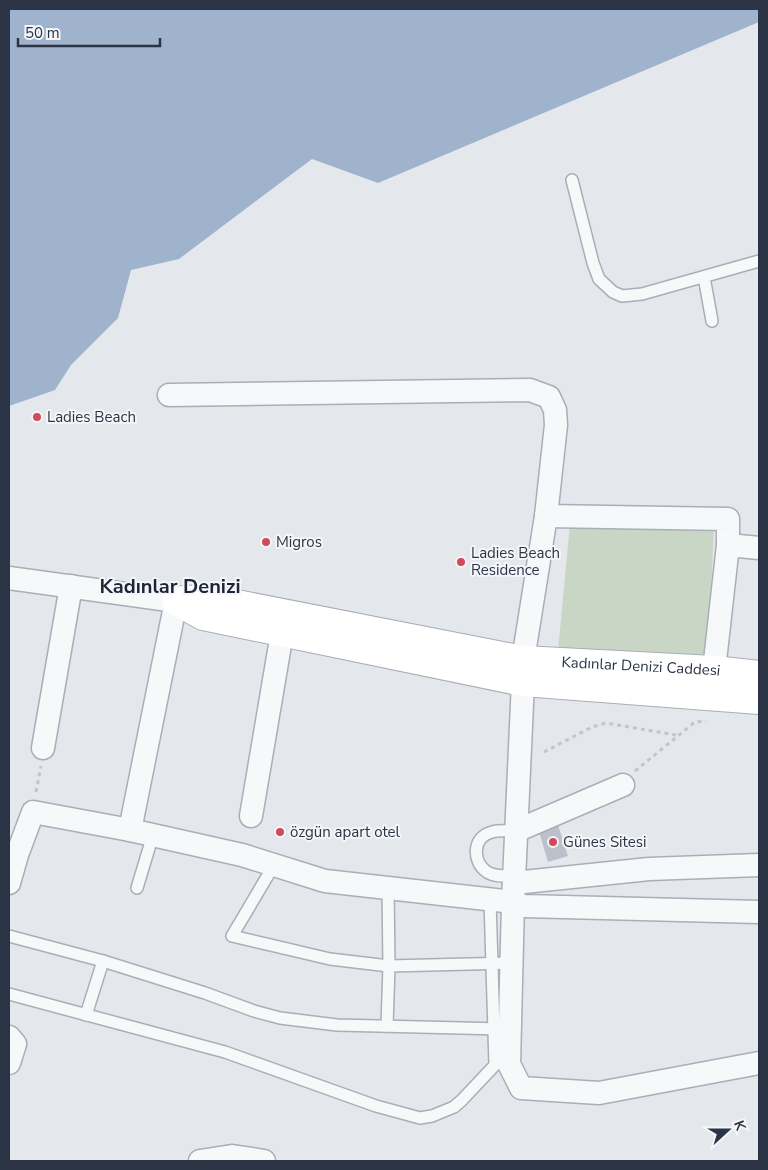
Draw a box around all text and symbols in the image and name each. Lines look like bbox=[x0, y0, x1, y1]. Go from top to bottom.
scale bar bbox=[18, 15, 160, 47]
text: 50 m bbox=[25, 23, 60, 43]
place label: Ladies Beach bbox=[47, 407, 136, 427]
marker: Ladies Beach bbox=[31, 411, 43, 423]
place label: Migros bbox=[276, 532, 322, 552]
marker: Migros bbox=[260, 536, 272, 548]
place label: Ladies Beach Residence bbox=[471, 543, 560, 580]
marker: Ladies Beach Residence bbox=[455, 556, 467, 568]
district label: Kadınlar Denizi bbox=[99, 573, 241, 600]
street label: Kadınlar Denizi Caddesi bbox=[561, 652, 721, 681]
place label: özgün apart otel bbox=[290, 822, 401, 842]
marker: özgün apart otel bbox=[274, 826, 286, 838]
place label: Günes Sitesi bbox=[563, 832, 646, 852]
marker: Günes Sitesi bbox=[547, 836, 559, 848]
north arrow bbox=[703, 1105, 753, 1155]
text: K bbox=[729, 1118, 750, 1134]

